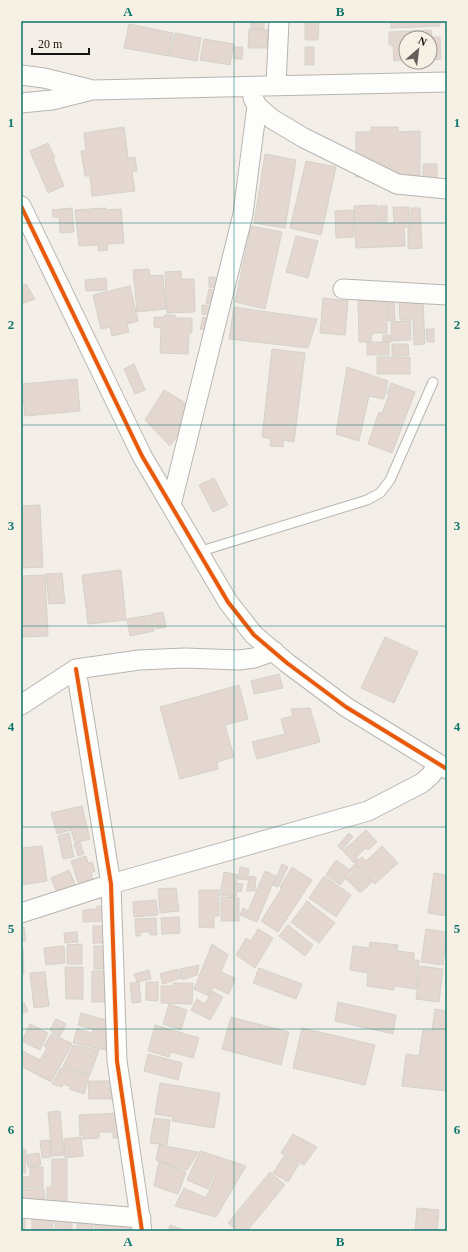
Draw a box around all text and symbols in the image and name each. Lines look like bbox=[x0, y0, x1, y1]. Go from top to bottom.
text: A bbox=[123, 4, 133, 19]
text: B bbox=[336, 4, 345, 19]
scale bar bbox=[32, 30, 89, 56]
north arrow bbox=[398, 30, 438, 70]
text: N bbox=[416, 34, 429, 48]
text: 20 m bbox=[38, 37, 63, 51]
text: 1 bbox=[8, 115, 14, 130]
text: 1 bbox=[454, 115, 460, 130]
text: 2 bbox=[8, 317, 14, 332]
text: 2 bbox=[454, 317, 460, 332]
text: 3 bbox=[8, 518, 15, 533]
text: 3 bbox=[454, 518, 461, 533]
text: 4 bbox=[8, 719, 15, 734]
text: 4 bbox=[454, 719, 461, 734]
text: 5 bbox=[8, 921, 15, 936]
text: 5 bbox=[454, 921, 461, 936]
text: 6 bbox=[8, 1122, 15, 1137]
text: 6 bbox=[454, 1122, 461, 1137]
text: A bbox=[123, 1234, 133, 1249]
text: B bbox=[336, 1234, 345, 1249]

